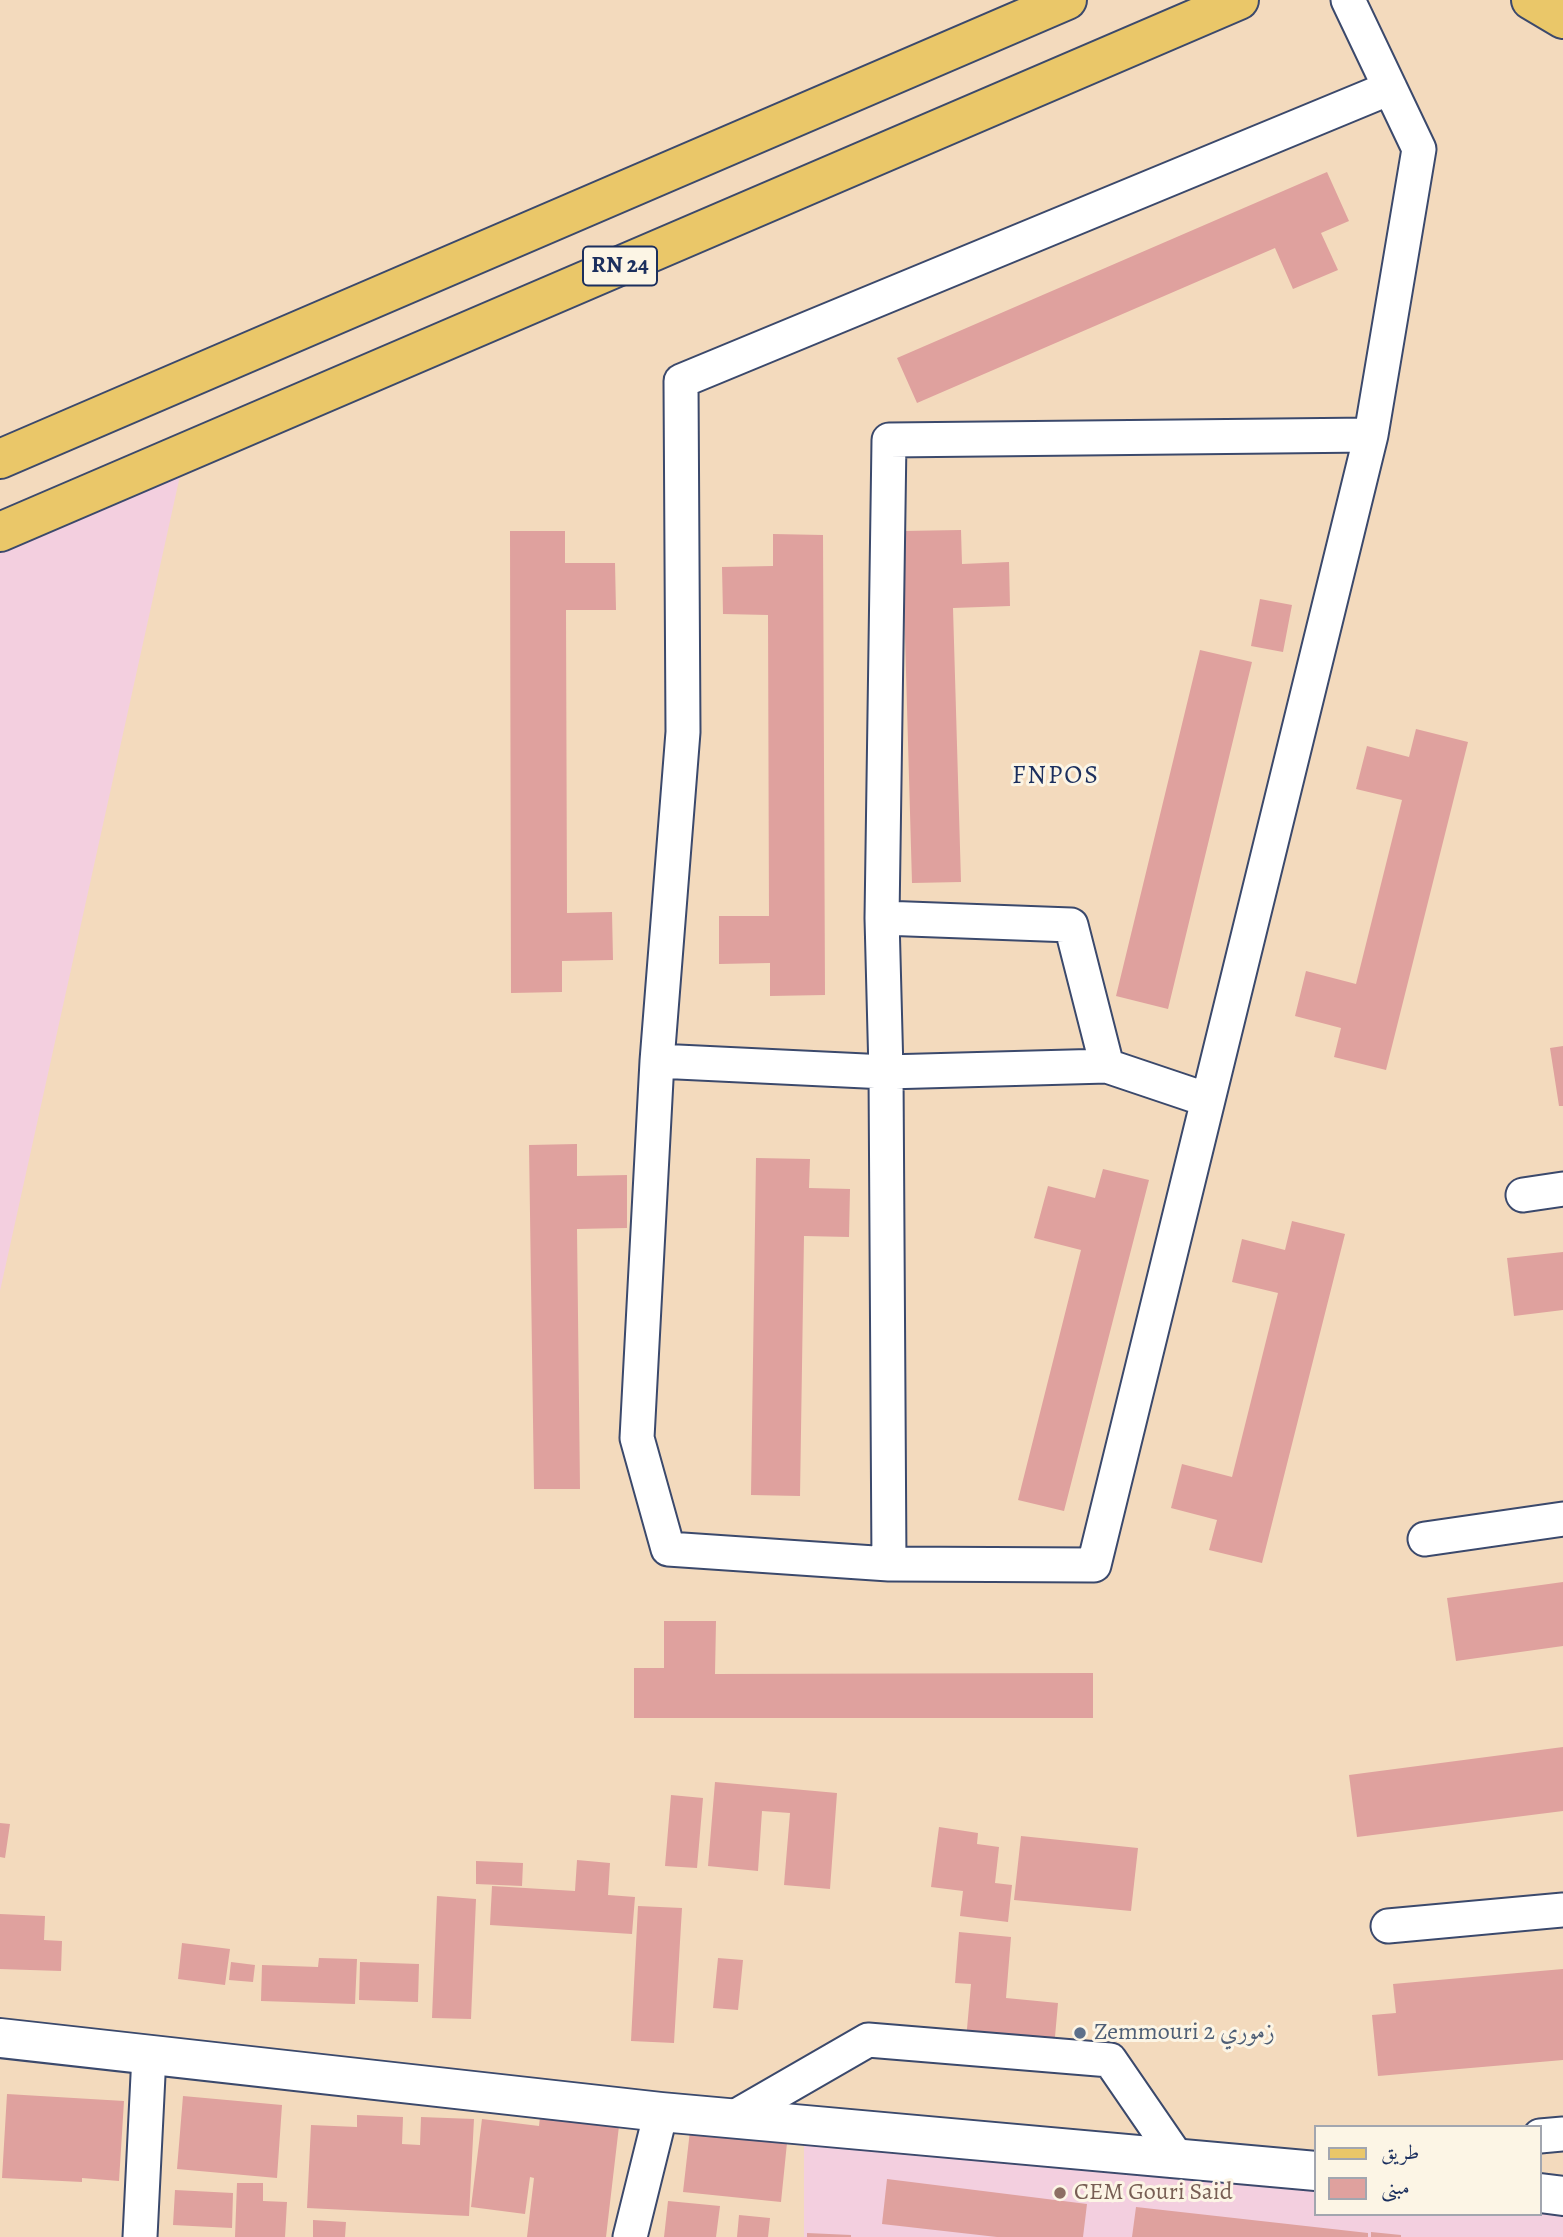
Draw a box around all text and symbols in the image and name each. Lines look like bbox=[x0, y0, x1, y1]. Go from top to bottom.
road number: RN 24 bbox=[583, 246, 657, 286]
district label: FNPOS bbox=[1013, 761, 1099, 793]
place label: Zemmouri 2 زموري bbox=[1094, 2019, 1275, 2047]
marker: Zemmouri 2 زموري bbox=[1072, 2025, 1088, 2041]
legend bbox=[1314, 2125, 1542, 2216]
text: طريق bbox=[1381, 2138, 1419, 2166]
text: مبنى bbox=[1381, 2173, 1410, 2201]
place label: CEM Gouri Said bbox=[1074, 2179, 1233, 2207]
marker: CEM Gouri Said bbox=[1052, 2185, 1068, 2201]

